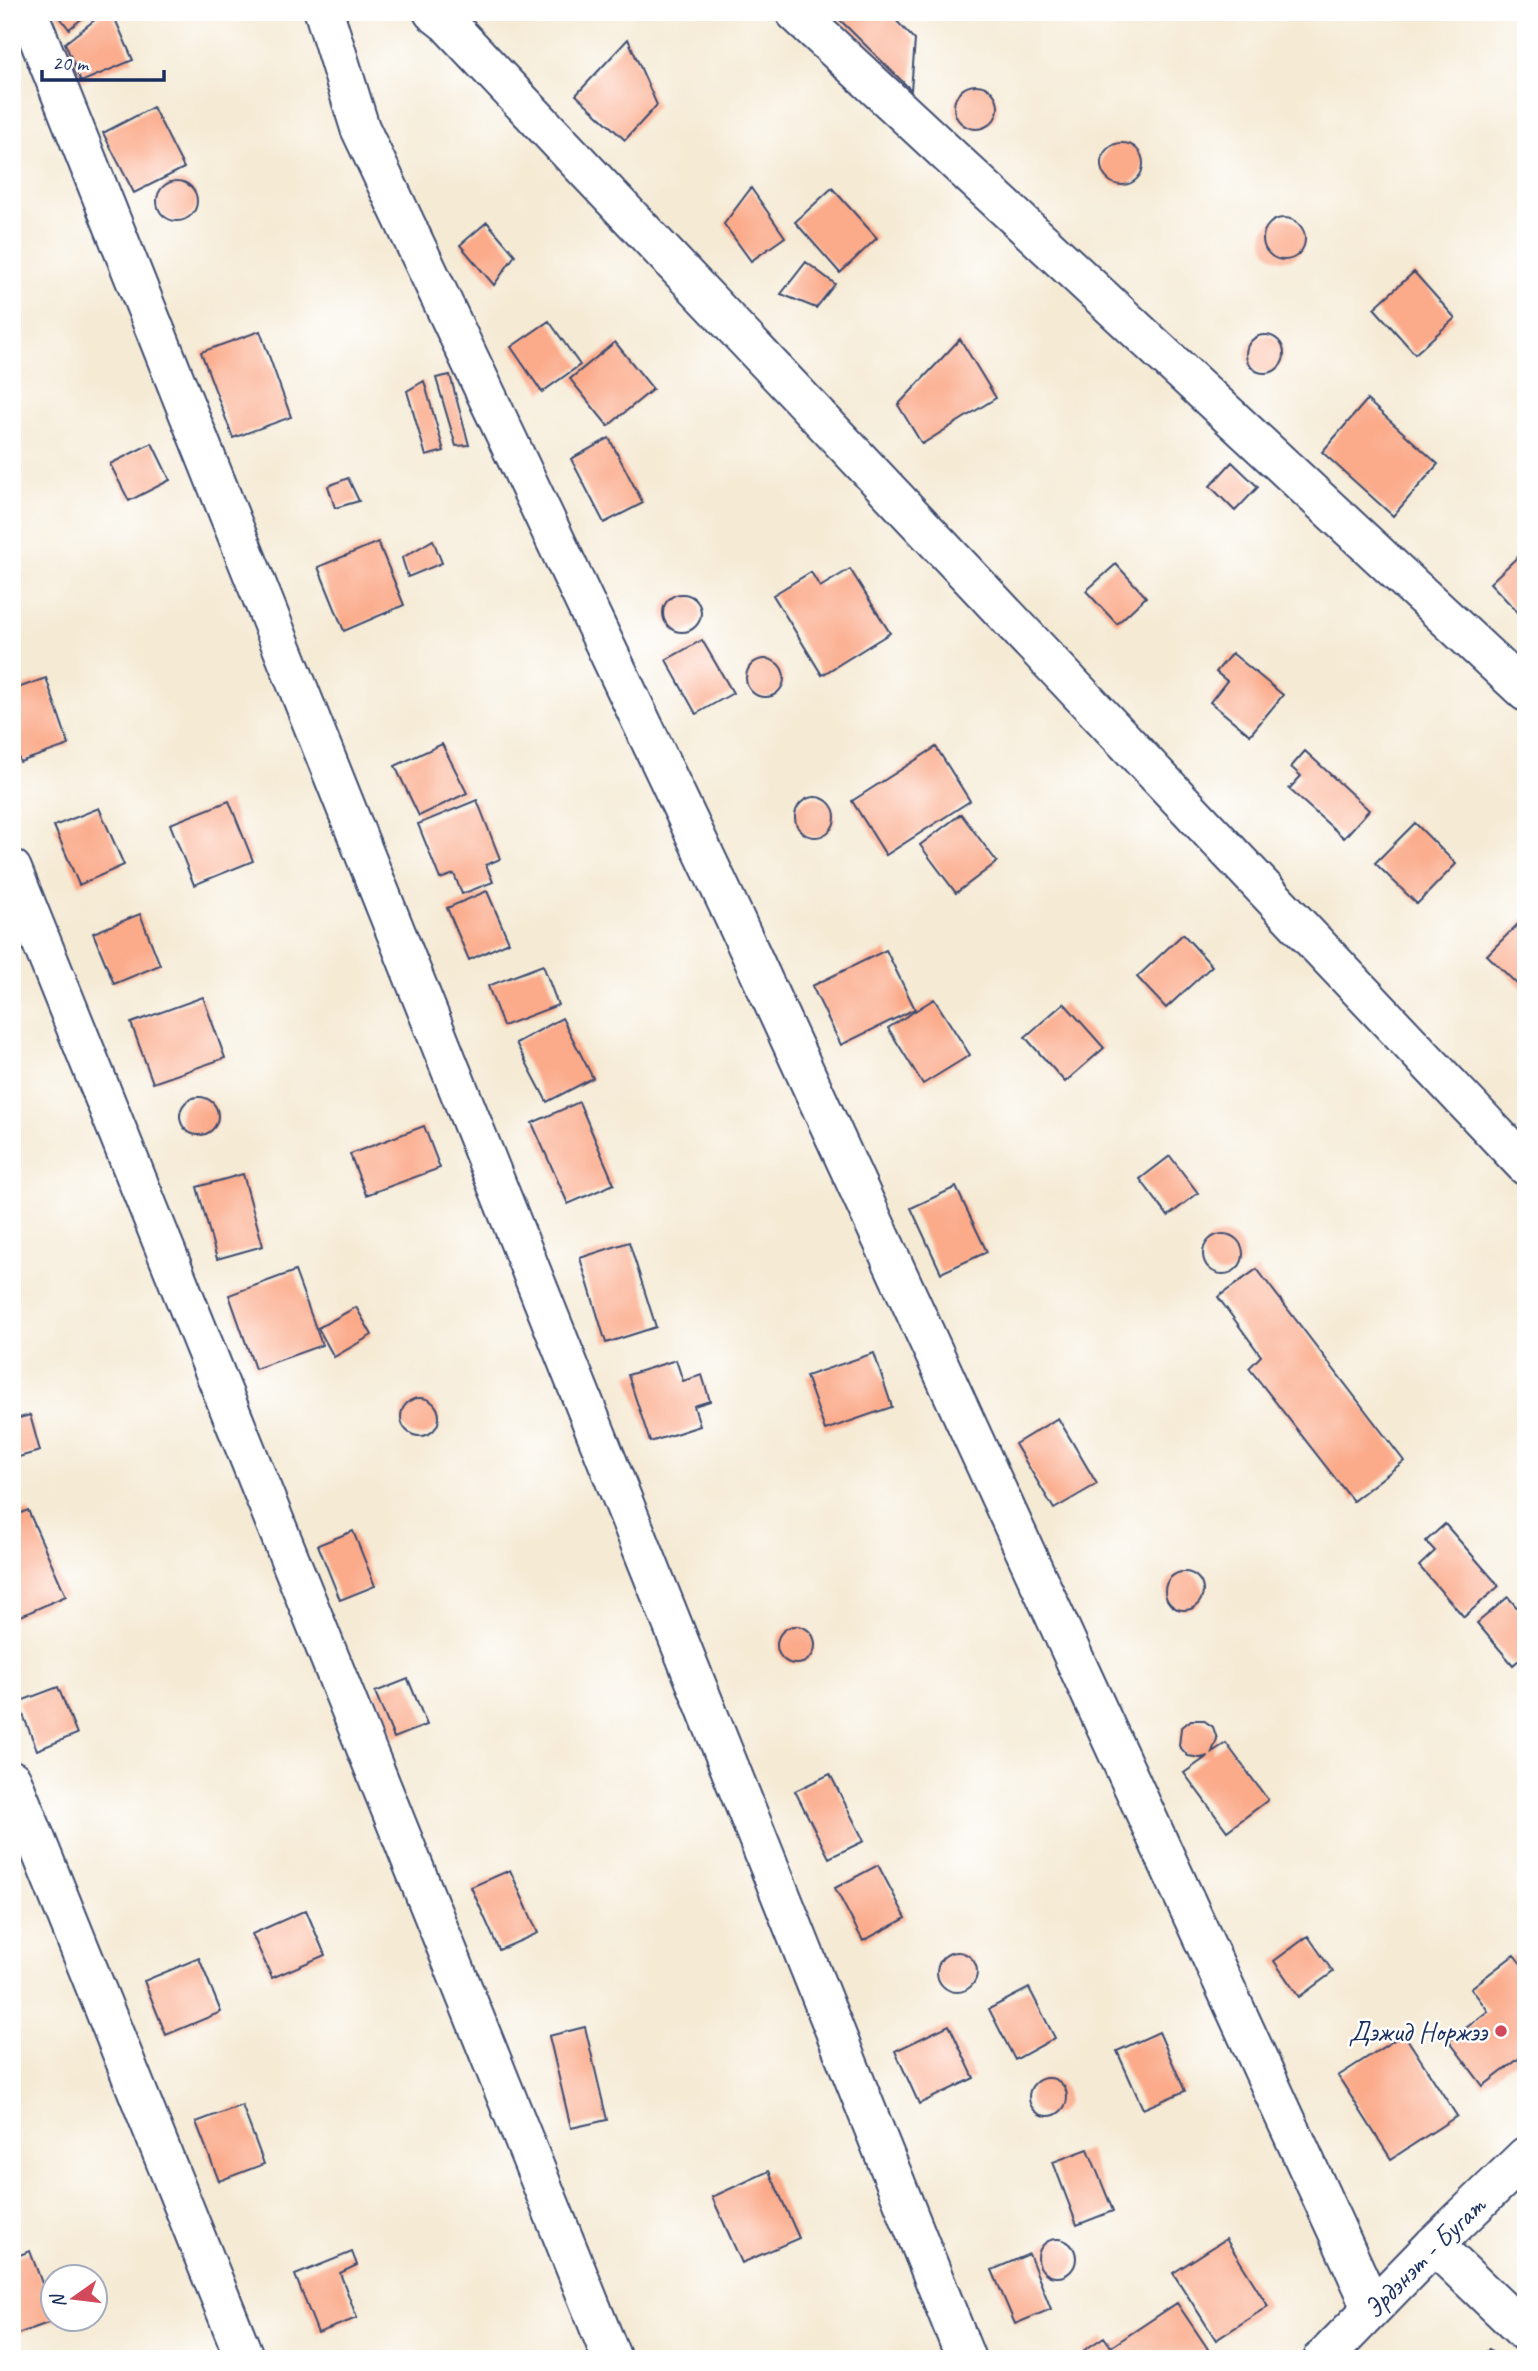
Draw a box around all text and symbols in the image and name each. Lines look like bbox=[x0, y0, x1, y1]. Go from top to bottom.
scale bar bbox=[42, 38, 164, 82]
text: 20 m bbox=[52, 50, 90, 76]
place label: Дэжид Норжээ bbox=[1349, 2014, 1488, 2049]
marker: Дэжид Норжээ bbox=[1493, 2023, 1509, 2039]
street label: Эрдэнэт - Бугат bbox=[1356, 2186, 1494, 2325]
north arrow bbox=[38, 2262, 108, 2332]
text: N bbox=[45, 2290, 72, 2310]

